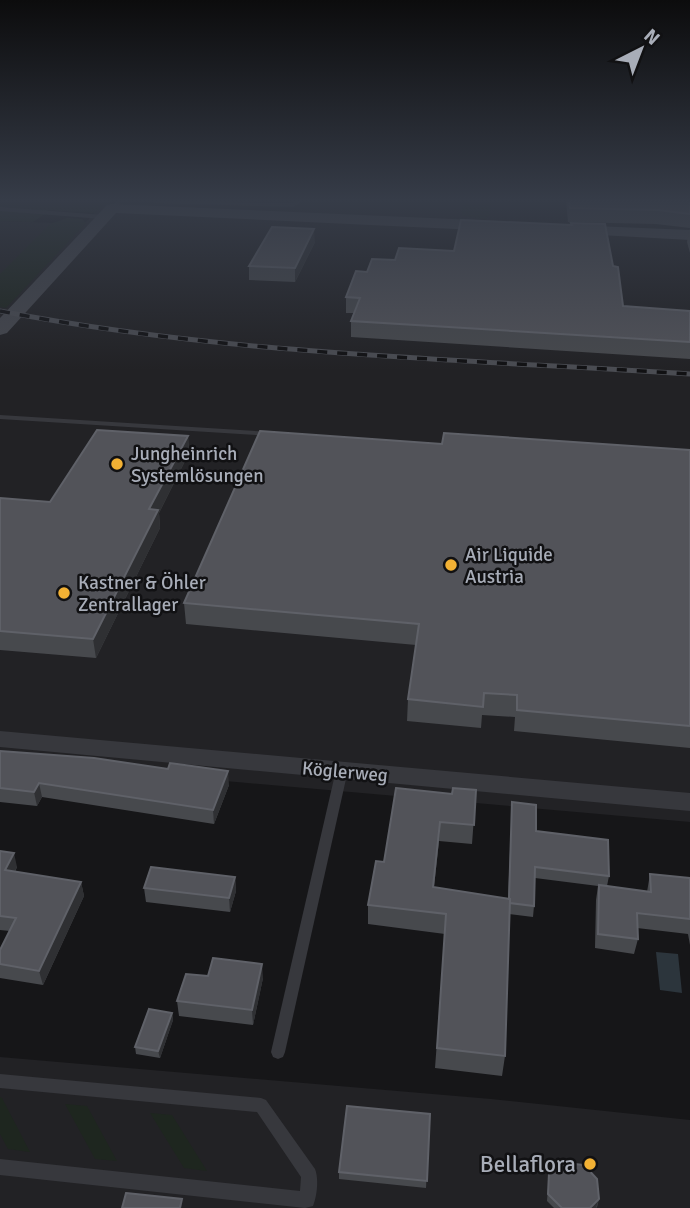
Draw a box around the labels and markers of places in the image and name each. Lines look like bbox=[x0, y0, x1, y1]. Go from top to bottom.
place label: Jungheinrich Systemlösungen bbox=[131, 442, 264, 488]
marker: Jungheinrich Systemlösungen bbox=[109, 456, 125, 472]
place label: Air Liquide Austria bbox=[465, 543, 553, 589]
marker: Air Liquide Austria bbox=[443, 557, 459, 573]
place label: Kastner & Öhler Zentrallager bbox=[78, 571, 206, 617]
marker: Kastner & Öhler Zentrallager bbox=[56, 585, 72, 601]
place label: Bellaflora bbox=[480, 1150, 576, 1179]
marker: Bellaflora bbox=[582, 1156, 598, 1172]

